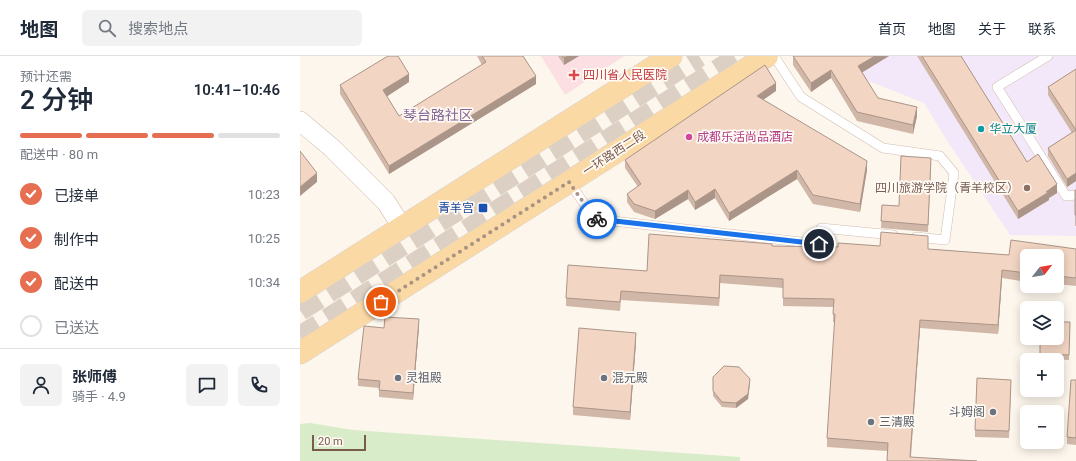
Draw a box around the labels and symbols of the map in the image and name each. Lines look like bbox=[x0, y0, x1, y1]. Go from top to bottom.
place label: 四川省人民医院 bbox=[583, 68, 667, 82]
marker: 四川省人民医院 bbox=[568, 69, 580, 81]
district label: 琴台路社区 bbox=[403, 107, 473, 123]
place label: 华立大厦 bbox=[989, 122, 1037, 136]
marker: 华立大厦 bbox=[976, 124, 986, 134]
street label: 一环路西二段 bbox=[580, 128, 648, 178]
place label: 成都乐活尚品酒店 bbox=[697, 130, 793, 144]
marker: 成都乐活尚品酒店 bbox=[684, 132, 694, 142]
place label: 四川旅游学院（青羊校区） bbox=[875, 181, 1019, 195]
marker: 四川旅游学院（青羊校区） bbox=[1022, 183, 1032, 193]
courier bbox=[577, 199, 617, 239]
place label: 青羊宫 bbox=[438, 201, 474, 215]
marker: 青羊宫 bbox=[477, 202, 489, 214]
pin bbox=[802, 227, 836, 261]
north arrow bbox=[1020, 249, 1064, 293]
pin bbox=[364, 285, 398, 319]
place label: 灵祖殿 bbox=[406, 371, 442, 385]
place label: 混元殿 bbox=[612, 371, 648, 385]
marker: 灵祖殿 bbox=[393, 373, 403, 383]
marker: 混元殿 bbox=[599, 373, 609, 383]
place label: 斗姆阁 bbox=[949, 405, 985, 419]
marker: 斗姆阁 bbox=[988, 407, 998, 417]
place label: 三清殿 bbox=[879, 415, 915, 429]
marker: 三清殿 bbox=[866, 417, 876, 427]
scale bar bbox=[312, 433, 366, 452]

